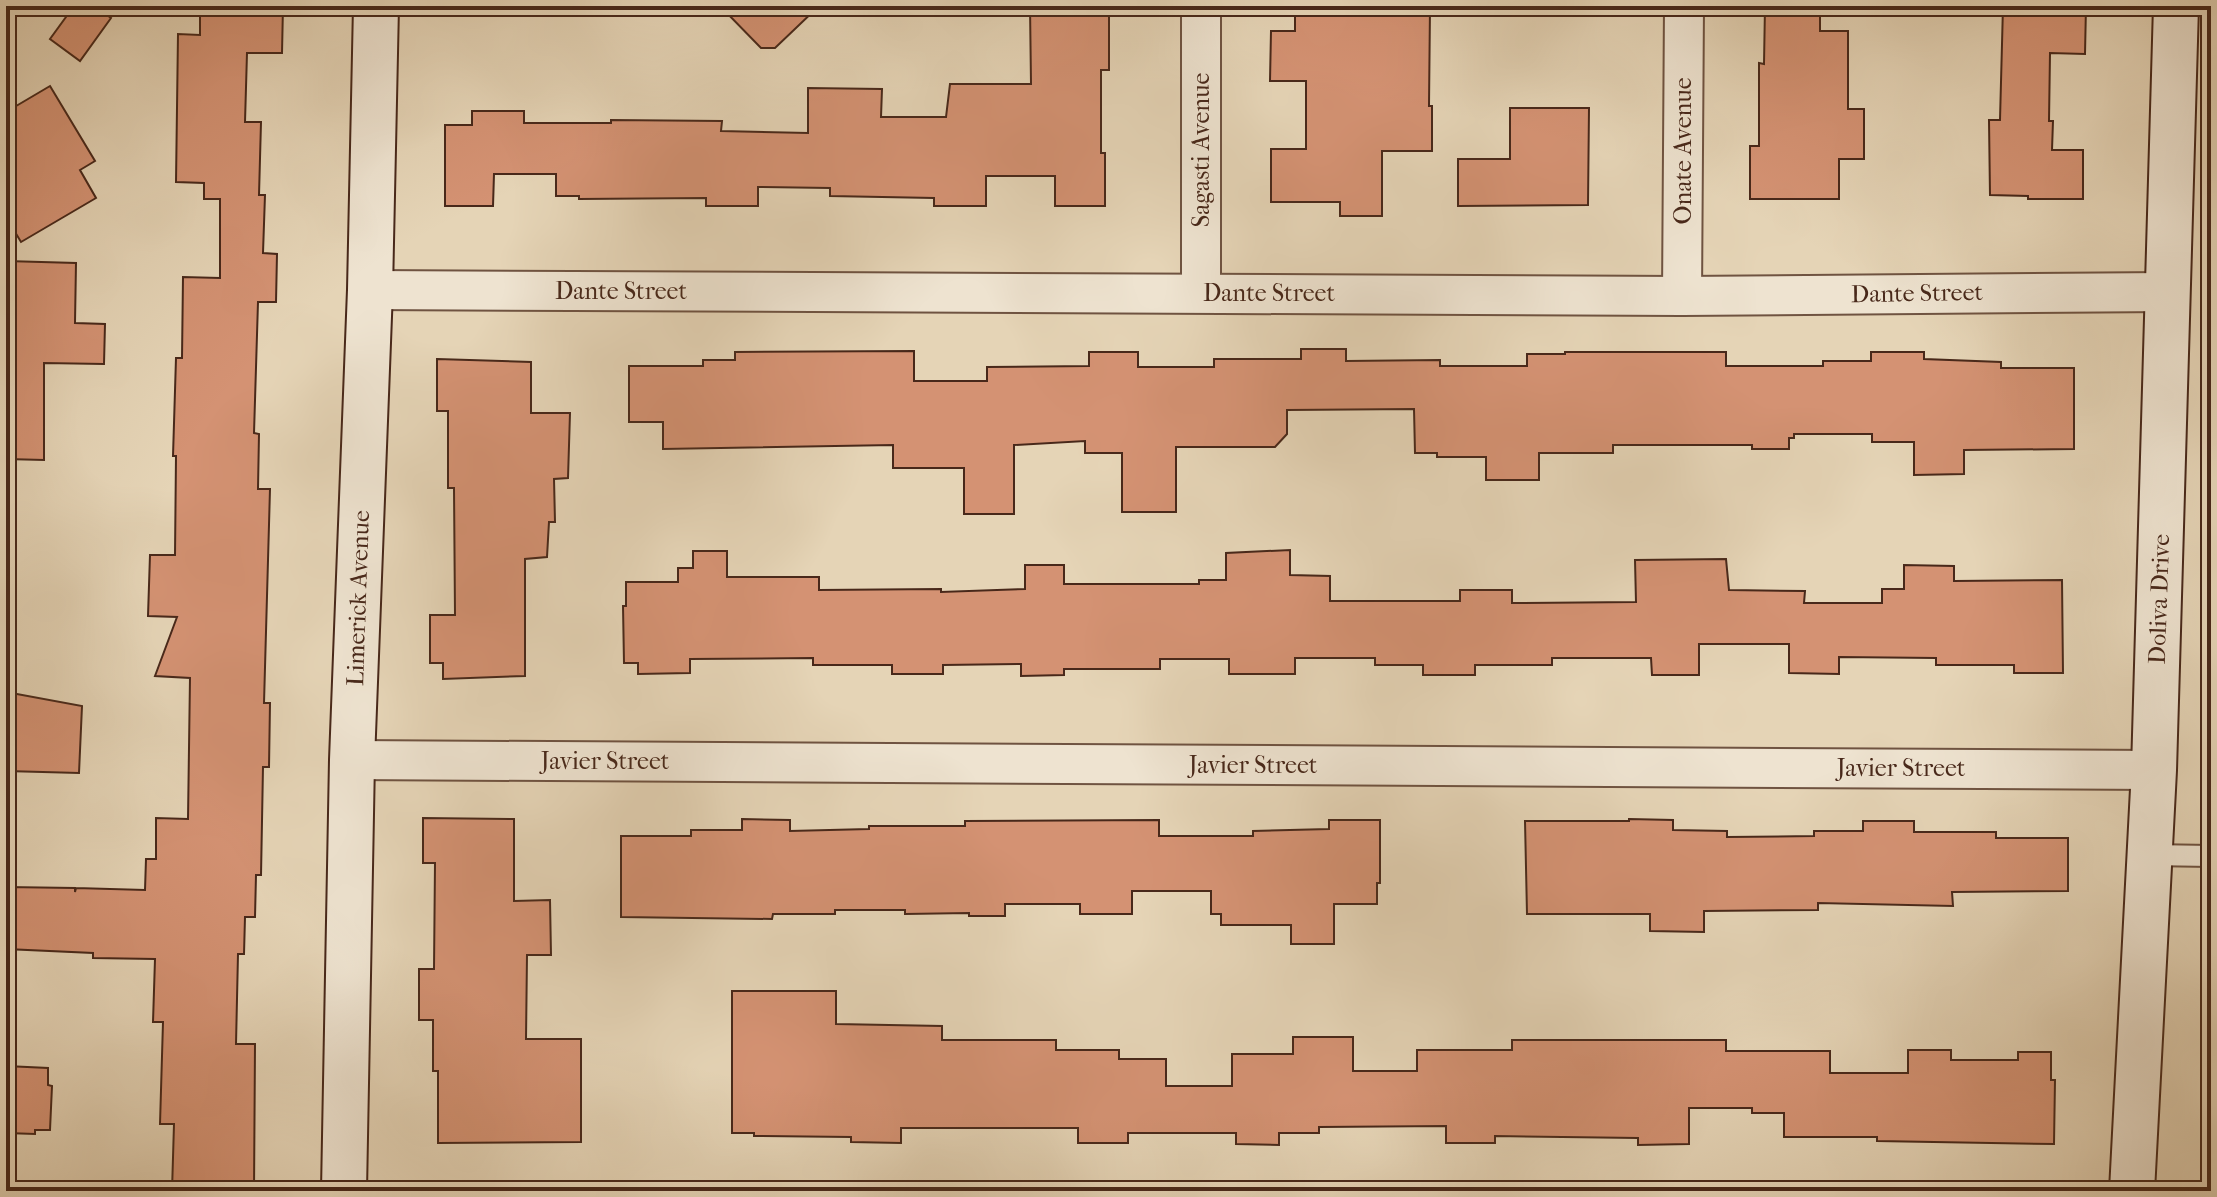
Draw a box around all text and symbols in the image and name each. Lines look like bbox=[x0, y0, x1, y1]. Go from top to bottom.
street label: Sagasti Avenue bbox=[1187, 73, 1215, 227]
street label: Onate Avenue bbox=[1669, 77, 1697, 225]
street label: Dante Street bbox=[555, 277, 687, 305]
street label: Dante Street bbox=[1851, 278, 1984, 308]
street label: Dante Street bbox=[1203, 279, 1335, 307]
street label: Limerick Avenue bbox=[341, 510, 375, 686]
street label: Doliva Drive bbox=[2143, 533, 2175, 665]
street label: Javier Street bbox=[539, 747, 670, 775]
street label: Javier Street bbox=[1187, 751, 1318, 779]
street label: Javier Street bbox=[1835, 754, 1966, 782]

